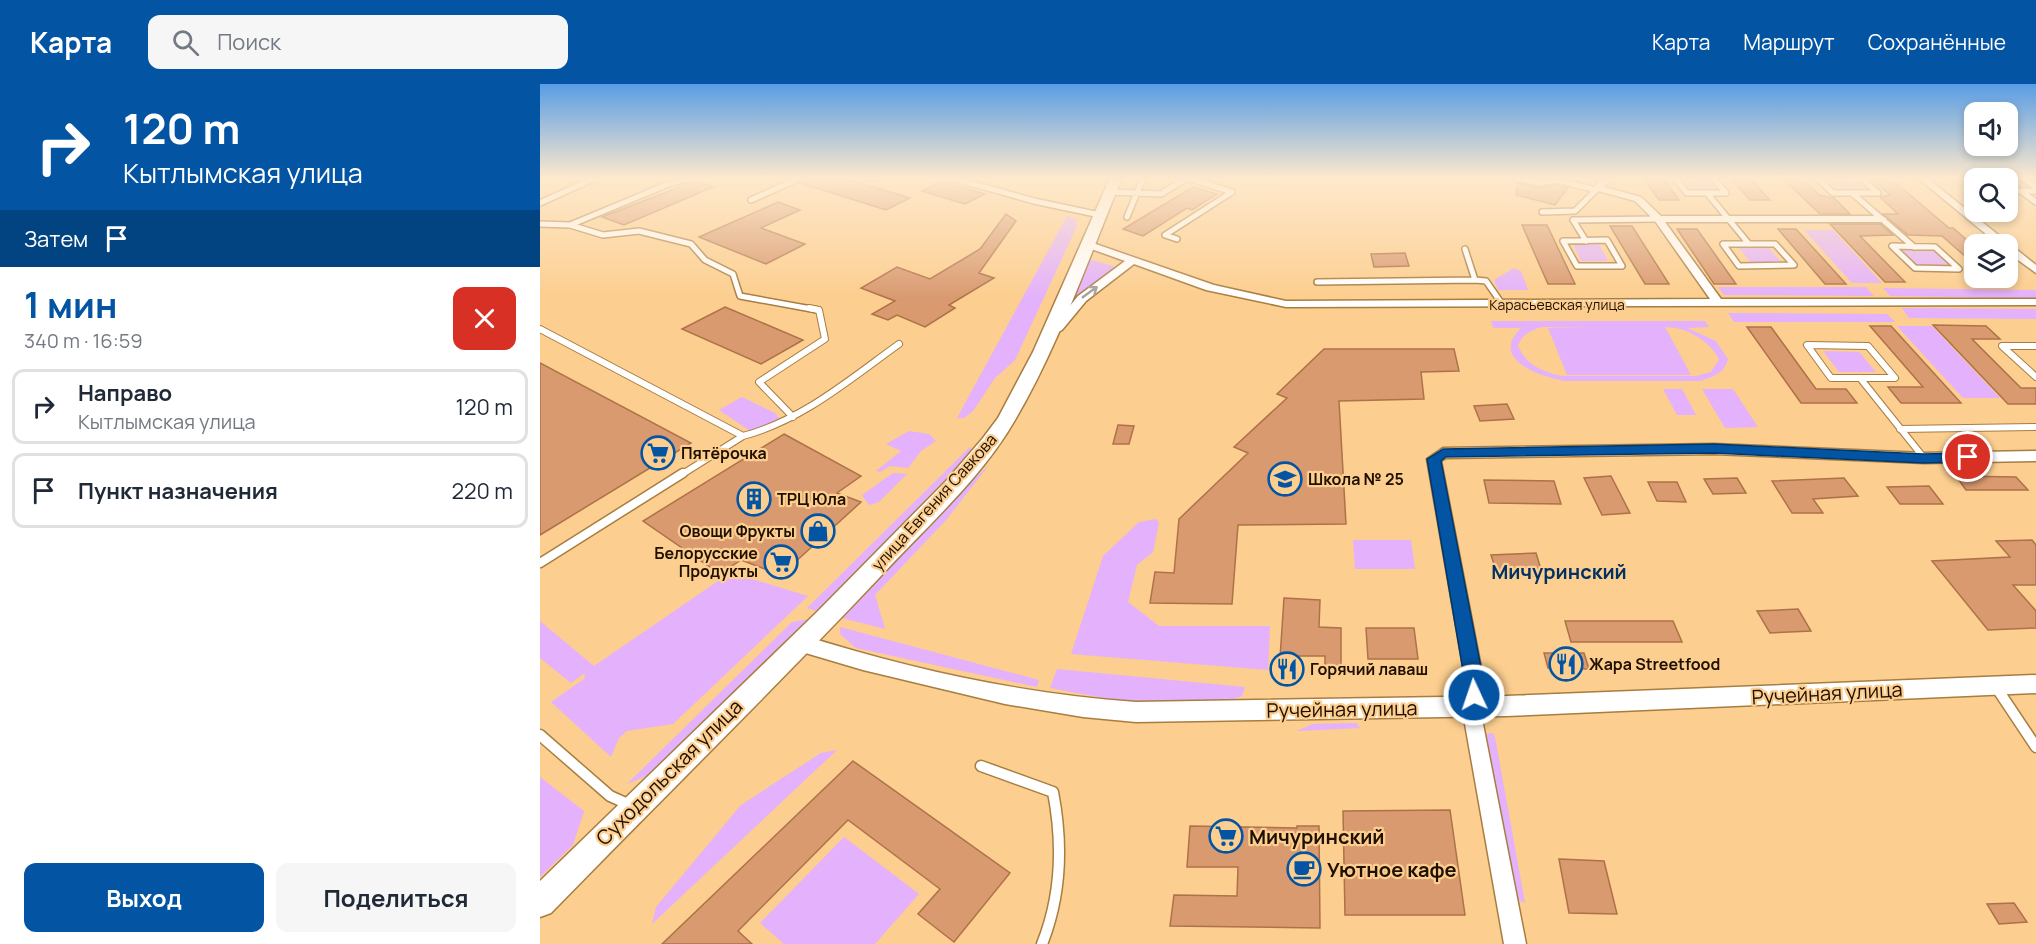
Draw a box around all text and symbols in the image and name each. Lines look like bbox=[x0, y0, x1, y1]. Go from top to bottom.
search box bbox=[148, 15, 568, 69]
text: Карта bbox=[30, 23, 112, 61]
icon: search bbox=[169, 26, 202, 59]
text: Поиск bbox=[217, 27, 281, 57]
text: Карта bbox=[1652, 28, 1710, 56]
text: Маршрут bbox=[1743, 28, 1835, 56]
text: Сохранённые bbox=[1868, 28, 2006, 56]
text: 120 m bbox=[123, 99, 240, 157]
map controls bbox=[1964, 102, 2018, 288]
button: sound bbox=[1964, 102, 2018, 156]
icon: right bbox=[24, 108, 102, 186]
text: Кытлымская улица bbox=[123, 154, 363, 191]
button: search bbox=[1964, 168, 2018, 222]
icon: arrive bbox=[100, 222, 133, 255]
text: Затем bbox=[24, 224, 88, 254]
button: layers bbox=[1964, 234, 2018, 288]
text: 1 мин bbox=[24, 280, 117, 329]
one-way arrow bbox=[1082, 285, 1098, 298]
button: close bbox=[453, 287, 516, 350]
street label: Карасьевская улица bbox=[1489, 295, 1625, 314]
text: 340 m · 16:59 bbox=[24, 327, 143, 354]
text: Направо bbox=[78, 378, 172, 408]
icon: right bbox=[27, 390, 60, 423]
text: 120 m bbox=[455, 392, 513, 422]
text: Кытлымская улица bbox=[78, 408, 256, 435]
street label: улица Евгения Савкова bbox=[867, 429, 1001, 575]
pin bbox=[1942, 431, 1993, 482]
supermarket icon: Пятёрочка bbox=[640, 435, 676, 471]
icon: arrive bbox=[1951, 440, 1984, 473]
place label: Пятёрочка bbox=[681, 442, 767, 464]
school or university icon: Школа № 25 bbox=[1267, 461, 1303, 497]
place label: Школа № 25 bbox=[1308, 468, 1404, 490]
icon: arrive bbox=[27, 474, 60, 507]
text: Пункт назначения bbox=[78, 476, 278, 506]
text: 220 m bbox=[451, 476, 513, 506]
building icon: ТРЦ Юла bbox=[736, 481, 772, 517]
place label: ТРЦ Юла bbox=[777, 488, 846, 510]
shop icon: Овощи Фрукты bbox=[800, 513, 836, 549]
place label: Овощи Фрукты bbox=[680, 520, 795, 542]
place label: Белорусские Продукты bbox=[654, 542, 758, 582]
supermarket icon: Белорусские Продукты bbox=[763, 544, 799, 580]
district label: Мичуринский bbox=[1491, 558, 1627, 585]
restaurant icon: Жара Streetfood bbox=[1548, 646, 1584, 682]
restaurant icon: Горячий лаваш bbox=[1269, 651, 1305, 687]
place label: Жара Streetfood bbox=[1589, 653, 1720, 675]
place label: Горячий лаваш bbox=[1310, 658, 1428, 680]
position arrow bbox=[1442, 663, 1506, 727]
street label: Ручейная улица bbox=[1751, 676, 1903, 710]
street label: Суходольская улица bbox=[590, 693, 748, 851]
street label: Ручейная улица bbox=[1266, 694, 1418, 724]
supermarket icon: Мичуринский bbox=[1208, 818, 1244, 854]
place label: Мичуринский bbox=[1249, 823, 1384, 850]
cafe icon: Уютное кафе bbox=[1286, 851, 1322, 887]
place label: Уютное кафе bbox=[1327, 856, 1457, 883]
button: Выход bbox=[24, 863, 264, 932]
button: Поделиться bbox=[276, 863, 516, 932]

